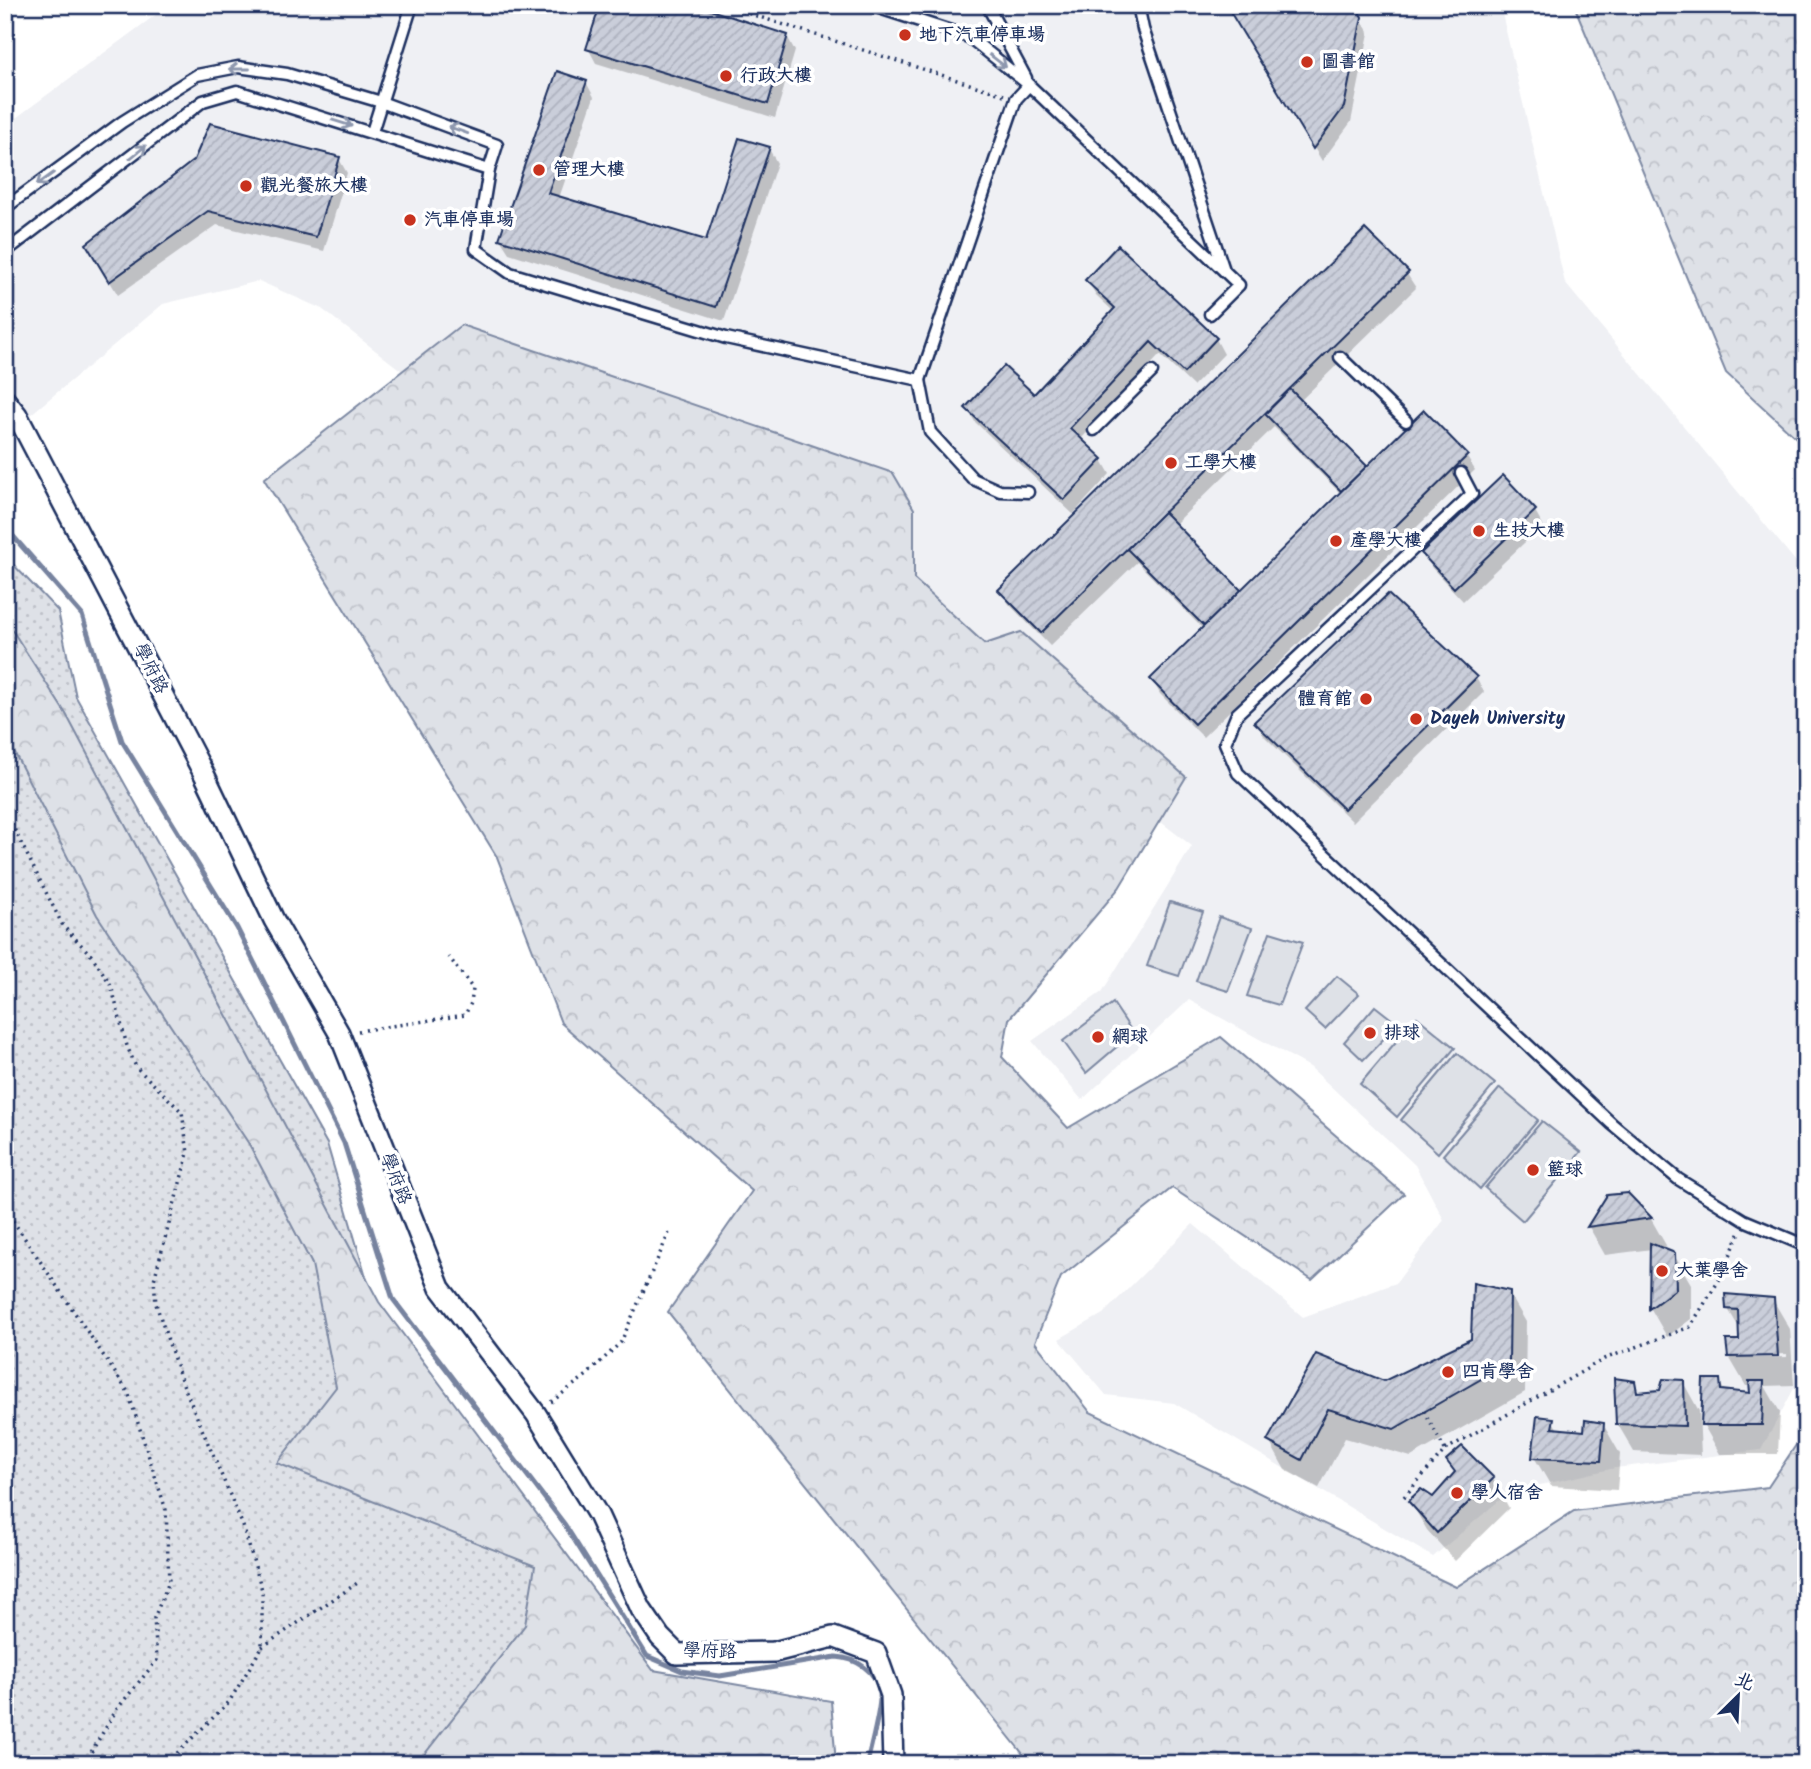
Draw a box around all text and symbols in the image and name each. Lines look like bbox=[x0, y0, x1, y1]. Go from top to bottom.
place label: 地下汽車停車場 bbox=[919, 21, 1045, 50]
marker: 地下汽車停車場 bbox=[897, 27, 913, 43]
place label: 圖書館 bbox=[1321, 48, 1375, 77]
one-way arrow bbox=[989, 53, 1007, 68]
marker: 圖書館 bbox=[1299, 54, 1315, 70]
one-way arrow bbox=[228, 62, 251, 76]
place label: 行政大樓 bbox=[740, 62, 812, 91]
marker: 行政大樓 bbox=[718, 68, 734, 84]
one-way arrow bbox=[331, 117, 353, 130]
one-way arrow bbox=[447, 122, 469, 135]
one-way arrow bbox=[128, 144, 146, 159]
place label: 管理大樓 bbox=[553, 156, 625, 185]
marker: 管理大樓 bbox=[531, 162, 547, 178]
one-way arrow bbox=[36, 171, 55, 186]
place label: 觀光餐旅大樓 bbox=[260, 172, 368, 201]
marker: 觀光餐旅大樓 bbox=[238, 178, 254, 194]
place label: 汽車停車場 bbox=[424, 206, 514, 235]
marker: 汽車停車場 bbox=[402, 212, 418, 228]
place label: 工學大樓 bbox=[1185, 449, 1257, 478]
marker: 工學大樓 bbox=[1163, 455, 1179, 471]
place label: 生技大樓 bbox=[1493, 517, 1565, 546]
marker: 生技大樓 bbox=[1471, 523, 1487, 539]
place label: 產學大樓 bbox=[1350, 527, 1422, 556]
marker: 產學大樓 bbox=[1328, 533, 1344, 549]
street label: 學府路 bbox=[125, 638, 175, 700]
place label: 體育館 bbox=[1298, 685, 1352, 714]
marker: 體育館 bbox=[1358, 691, 1374, 707]
place label: Dayeh University bbox=[1430, 705, 1566, 734]
marker: Dayeh University bbox=[1408, 711, 1424, 727]
place label: 排球 bbox=[1384, 1019, 1420, 1048]
place label: 網球 bbox=[1112, 1023, 1148, 1052]
marker: 排球 bbox=[1362, 1025, 1378, 1041]
marker: 網球 bbox=[1090, 1029, 1106, 1045]
street label: 學府路 bbox=[371, 1149, 419, 1209]
place label: 籃球 bbox=[1547, 1156, 1583, 1185]
marker: 籃球 bbox=[1525, 1162, 1541, 1178]
place label: 大葉學舍 bbox=[1676, 1257, 1748, 1286]
marker: 大葉學舍 bbox=[1654, 1263, 1670, 1279]
place label: 四肯學舍 bbox=[1462, 1358, 1534, 1387]
marker: 四肯學舍 bbox=[1440, 1364, 1456, 1380]
place label: 學人宿舍 bbox=[1471, 1479, 1543, 1508]
marker: 學人宿舍 bbox=[1449, 1485, 1465, 1501]
street label: 學府路 bbox=[683, 1637, 737, 1667]
north arrow bbox=[1702, 1660, 1772, 1730]
text: 北 bbox=[1729, 1665, 1759, 1700]

